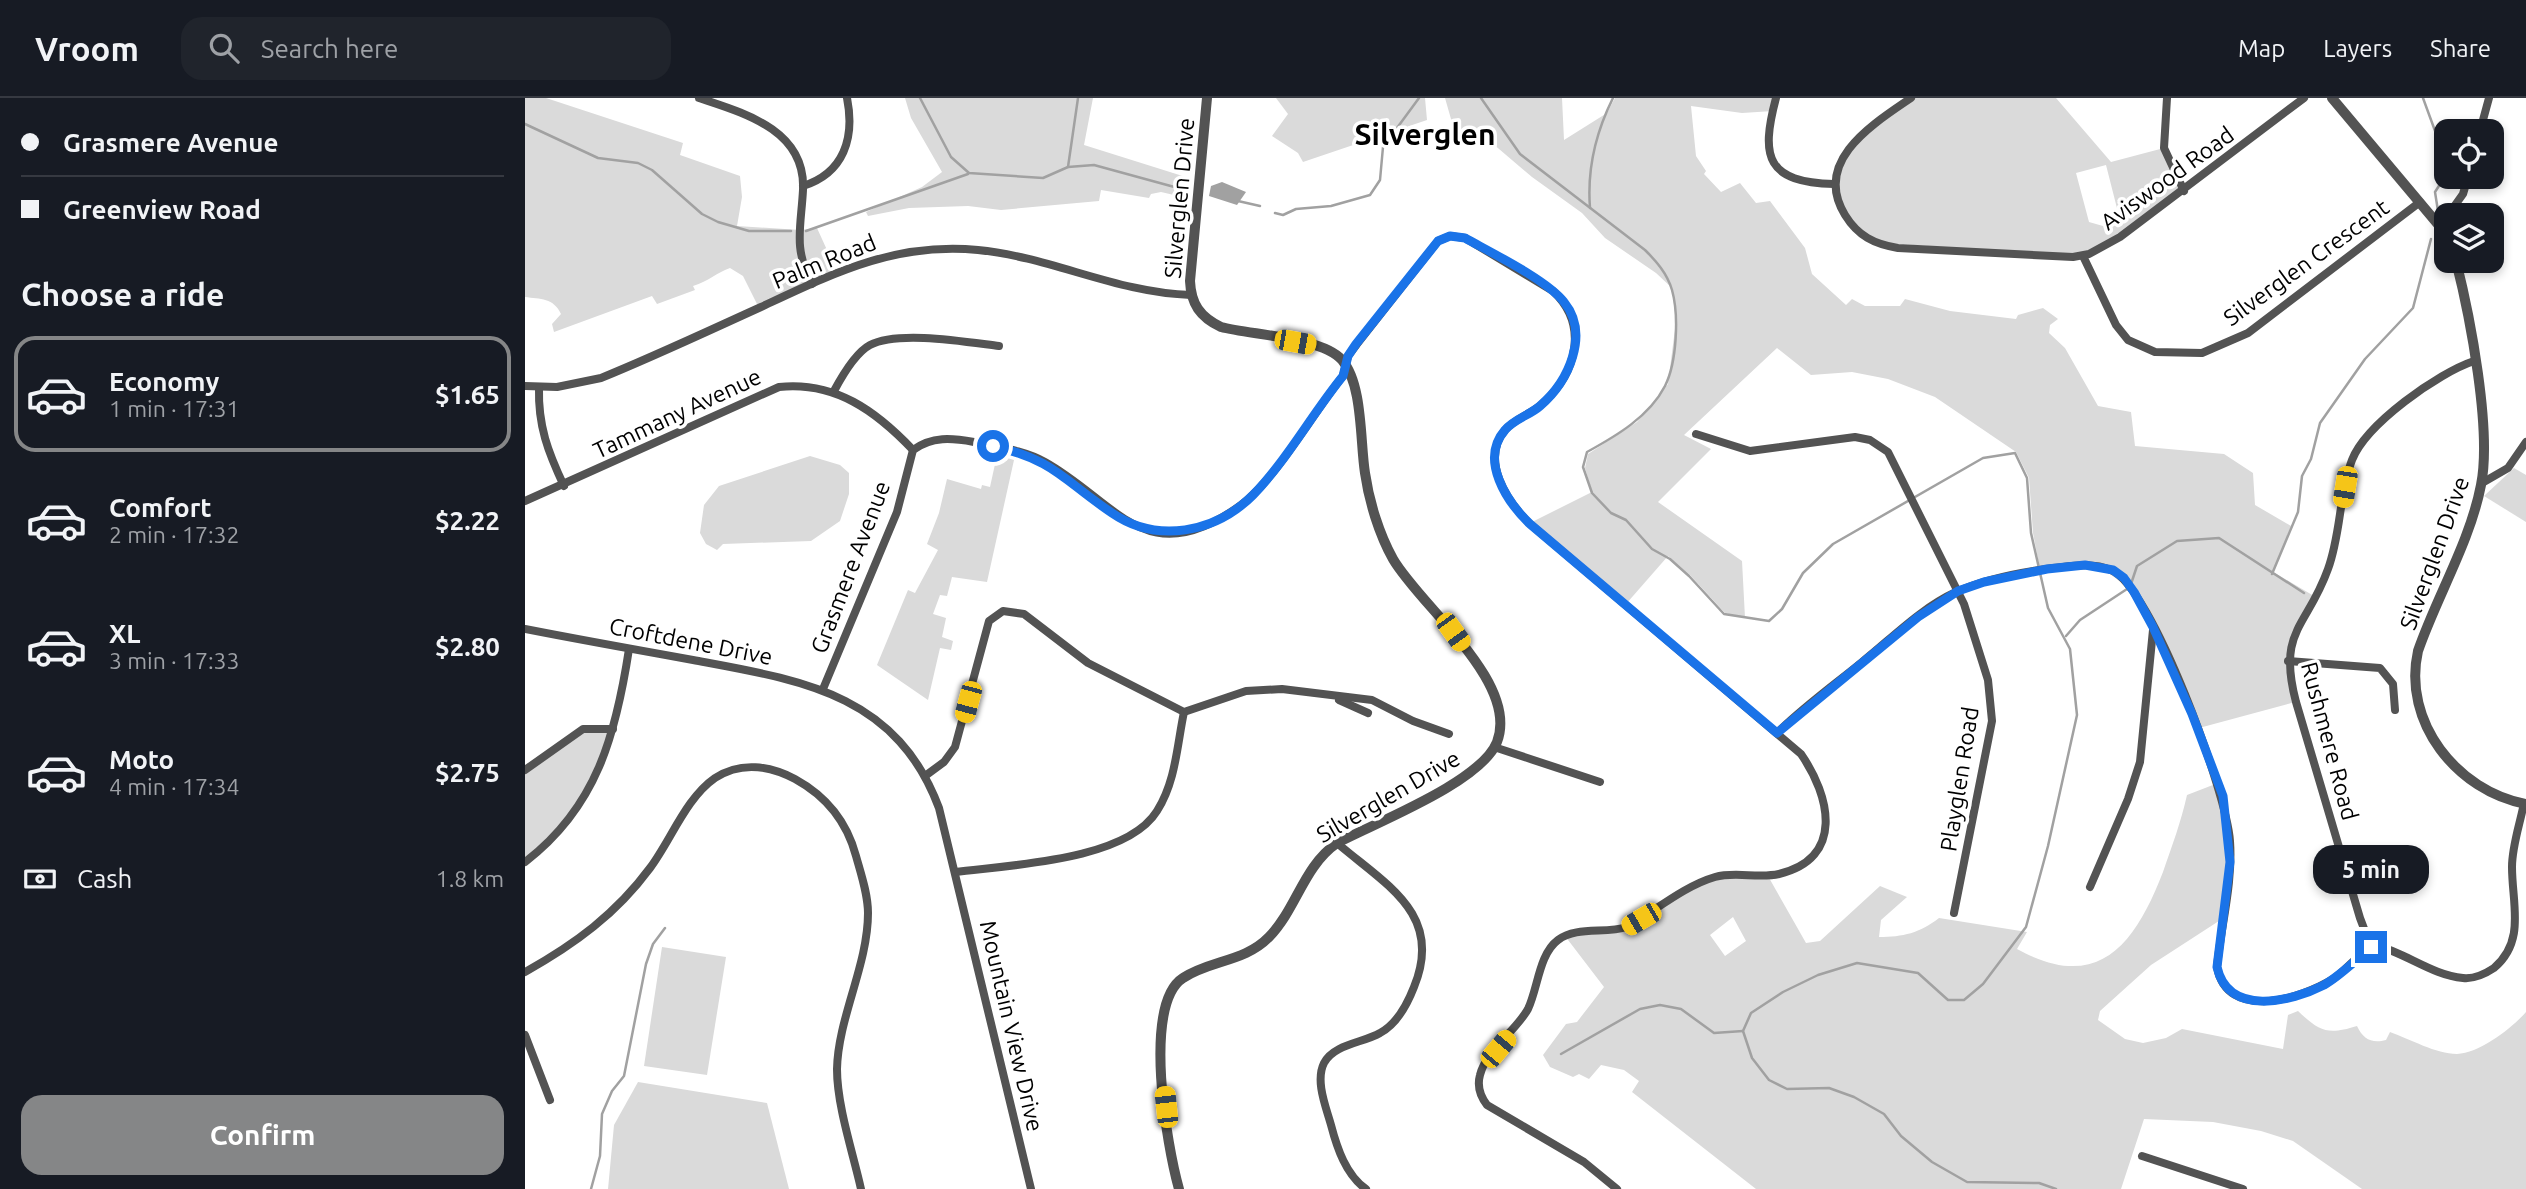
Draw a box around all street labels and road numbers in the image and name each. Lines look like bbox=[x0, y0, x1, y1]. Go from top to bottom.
street label: Silverglen Drive bbox=[1160, 117, 1198, 279]
street label: Aviswood Road bbox=[2096, 121, 2238, 235]
street label: Silverglen Crescent bbox=[2219, 194, 2393, 330]
street label: Palm Road bbox=[769, 229, 879, 293]
street label: Tammany Avenue bbox=[589, 363, 765, 463]
street label: Silverglen Drive bbox=[2395, 473, 2473, 633]
street label: Grasmere Avenue bbox=[806, 477, 894, 657]
street label: Croftdene Drive bbox=[607, 613, 775, 669]
street label: Rushmere Road bbox=[2297, 659, 2363, 823]
street label: Playglen Road bbox=[1935, 705, 1983, 853]
street label: Silverglen Drive bbox=[1312, 745, 1464, 847]
street label: Mountain View Drive bbox=[976, 918, 1048, 1134]

